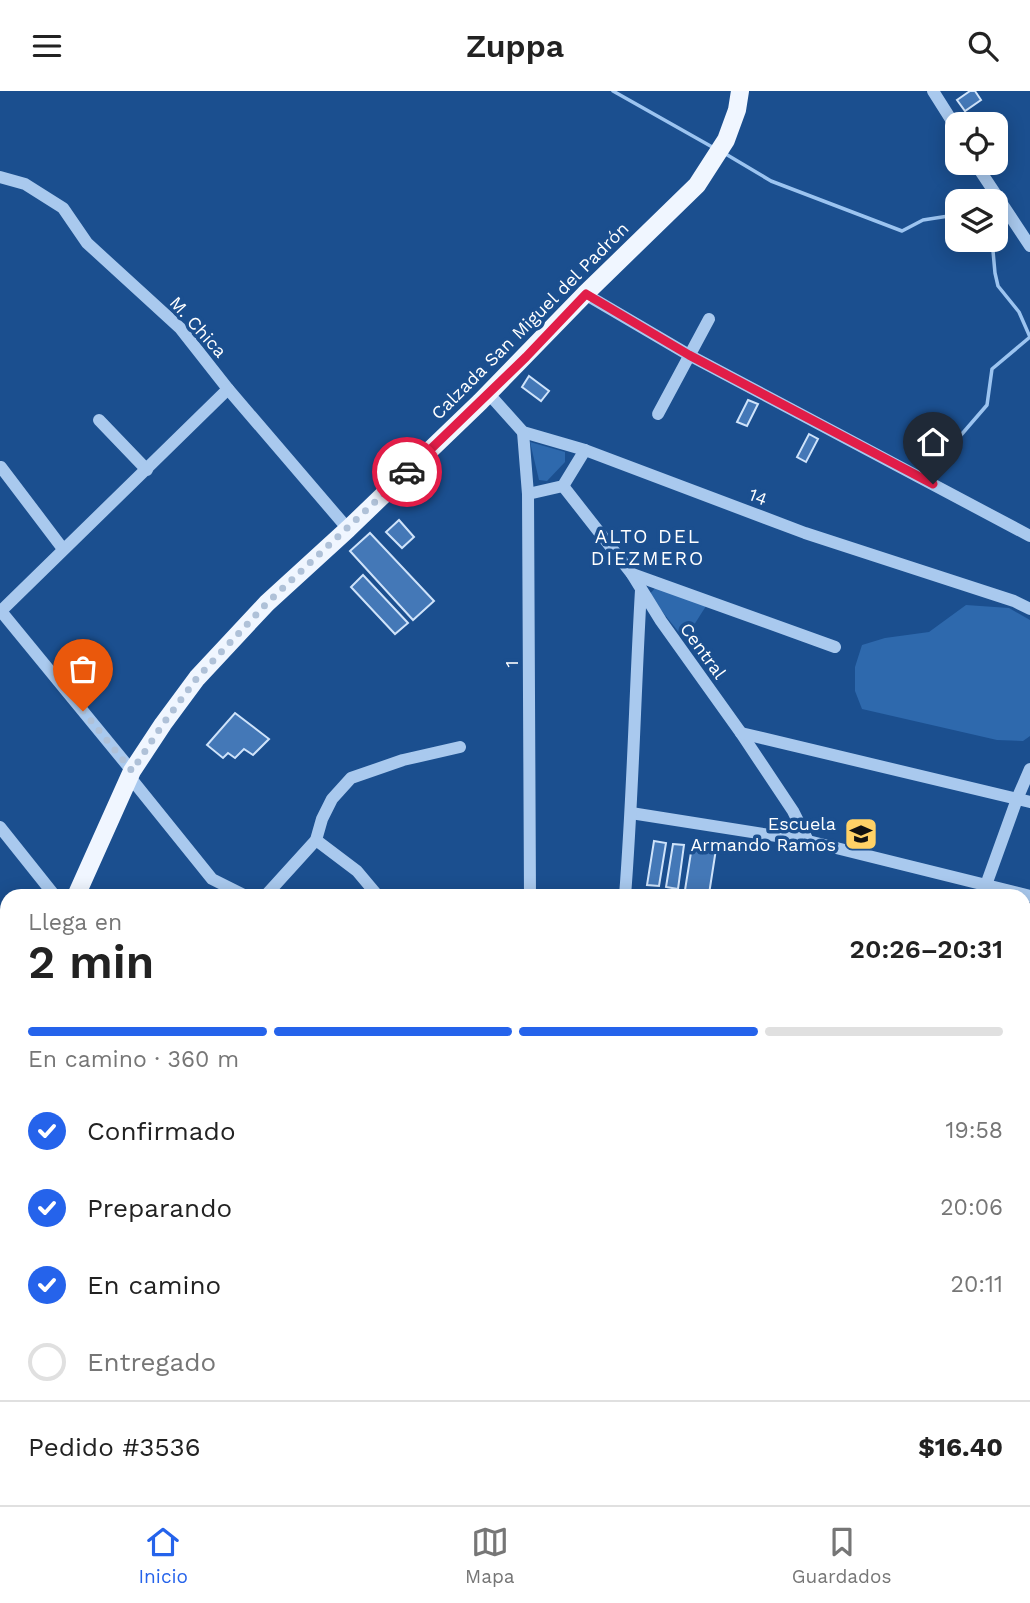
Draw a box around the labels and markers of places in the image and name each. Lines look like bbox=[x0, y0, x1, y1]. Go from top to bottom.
pin bbox=[903, 412, 963, 484]
pin bbox=[53, 639, 113, 711]
place label: Escuela Armando Ramos bbox=[690, 813, 836, 855]
school or university icon: Escuela Armando Ramos bbox=[842, 815, 880, 853]

